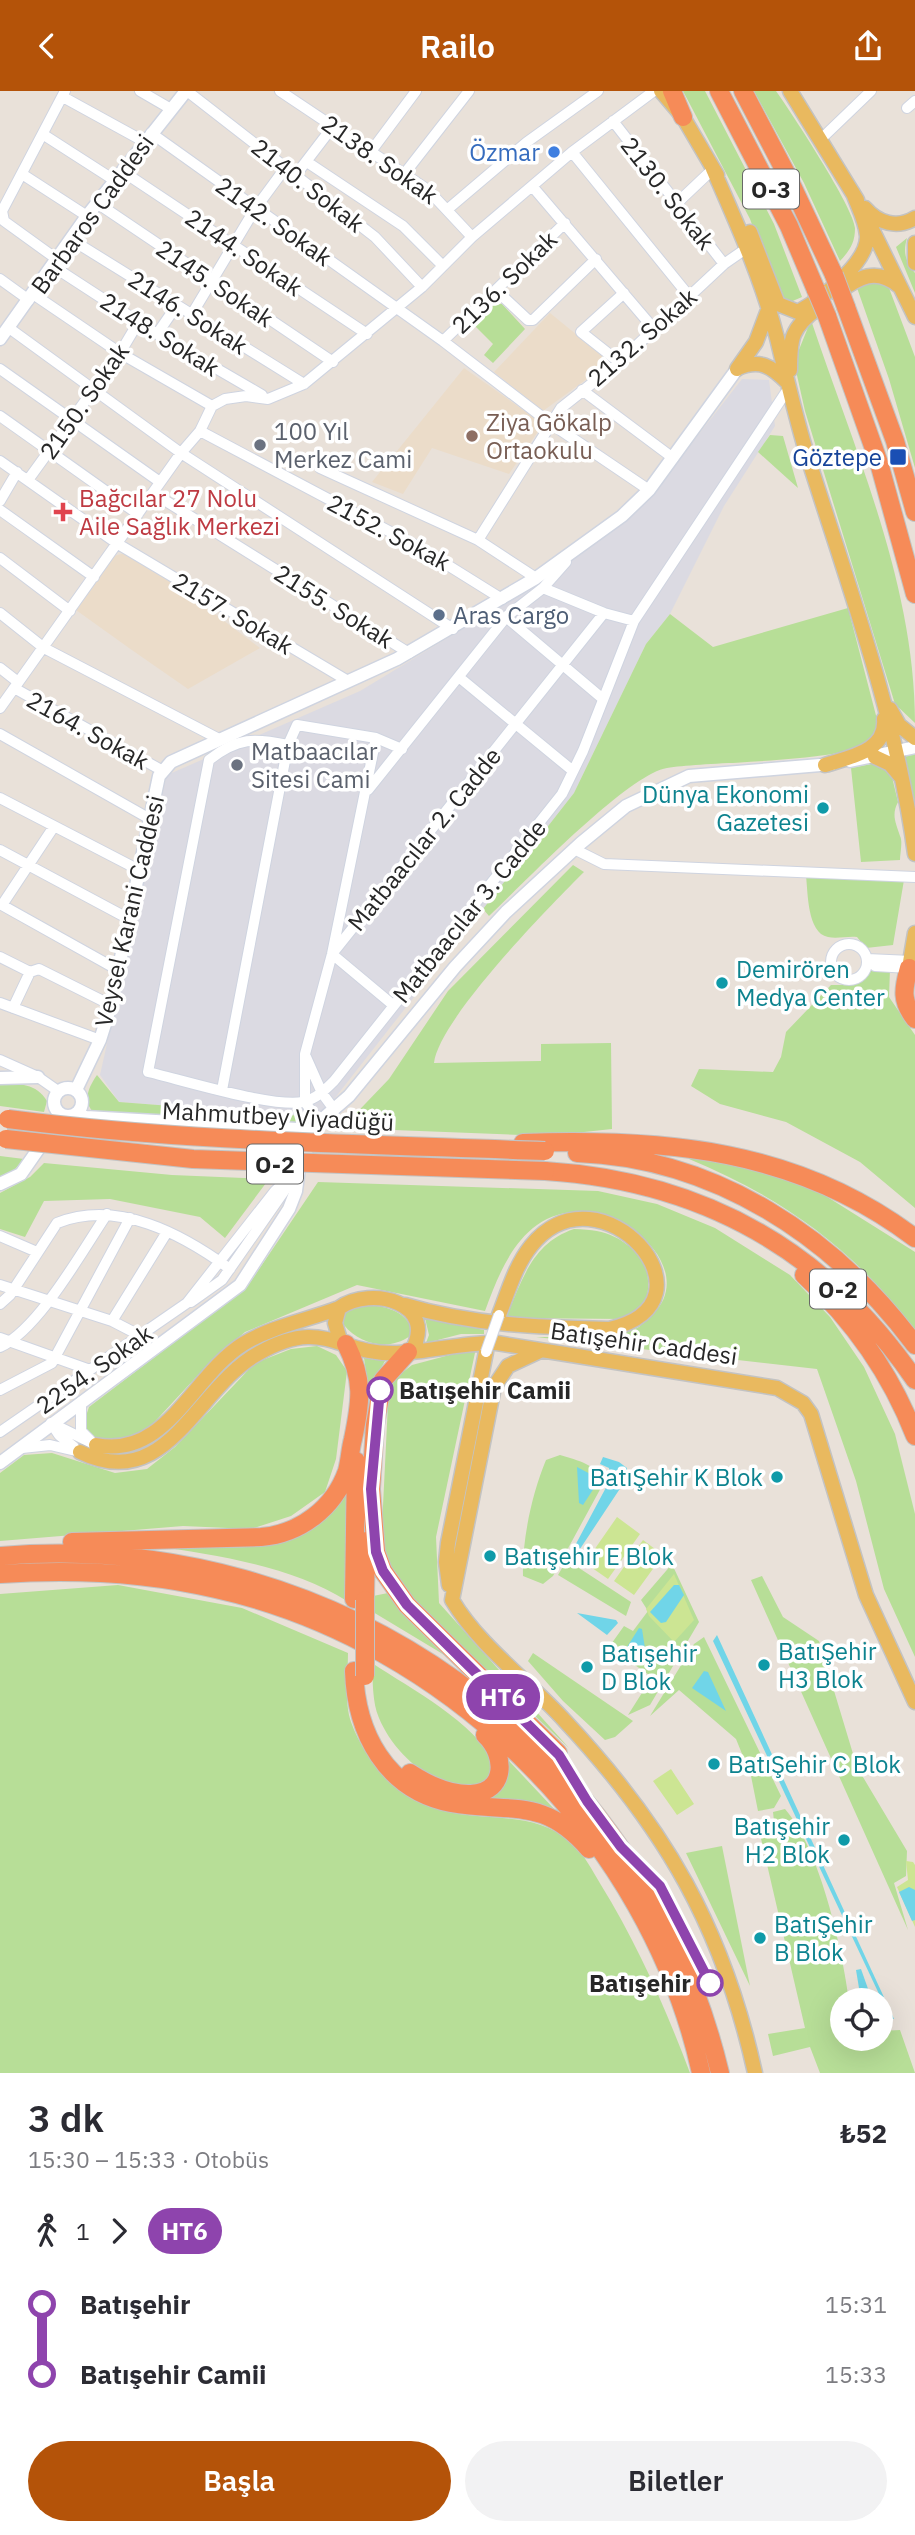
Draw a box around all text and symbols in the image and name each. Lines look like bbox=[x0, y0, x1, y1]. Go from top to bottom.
text: Railo bbox=[420, 25, 495, 67]
icon: back bbox=[28, 27, 66, 65]
icon: share bbox=[849, 27, 887, 65]
street label: 2138. Sokak bbox=[315, 107, 445, 211]
street label: Barbaros Caddesi bbox=[23, 128, 161, 300]
street label: 2130. Sokak bbox=[614, 130, 722, 256]
street label: 2140. Sokak bbox=[245, 131, 371, 239]
place label: Özmar bbox=[469, 136, 540, 168]
marker: Özmar bbox=[546, 144, 562, 160]
street label: 2142. Sokak bbox=[209, 169, 339, 273]
road number: O-3 bbox=[743, 169, 799, 209]
street label: 2144. Sokak bbox=[179, 201, 309, 303]
street label: 2136. Sokak bbox=[444, 223, 564, 340]
street label: 2145. Sokak bbox=[150, 232, 280, 334]
street label: 2146. Sokak bbox=[122, 263, 254, 362]
street label: 2132. Sokak bbox=[580, 280, 704, 393]
street label: 2148. Sokak bbox=[94, 285, 226, 384]
street label: 2150. Sokak bbox=[32, 336, 136, 466]
place label: Ziya Gökalp Ortaokulu bbox=[486, 406, 612, 466]
place label: 100 Yıl Merkez Cami bbox=[274, 415, 412, 475]
marker: Ziya Gökalp Ortaokulu bbox=[464, 428, 480, 444]
marker: 100 Yıl Merkez Cami bbox=[252, 437, 268, 453]
place label: Göztepe bbox=[792, 441, 882, 473]
marker: Göztepe bbox=[888, 447, 908, 467]
place label: Bağcılar 27 Nolu Aile Sağlık Merkezi bbox=[79, 482, 280, 542]
street label: 2152. Sokak bbox=[322, 486, 456, 578]
marker: Bağcılar 27 Nolu Aile Sağlık Merkezi bbox=[53, 502, 73, 522]
street label: 2155. Sokak bbox=[268, 557, 400, 656]
street label: 2157. Sokak bbox=[167, 564, 299, 662]
place label: Aras Cargo bbox=[453, 599, 569, 631]
marker: Aras Cargo bbox=[431, 607, 447, 623]
street label: 2164. Sokak bbox=[21, 683, 155, 777]
place label: Matbaacılar Sitesi Cami bbox=[251, 735, 378, 795]
street label: Matbaacılar 2. Cadde bbox=[340, 741, 508, 937]
marker: Matbaacılar Sitesi Cami bbox=[229, 757, 245, 773]
place label: Dünya Ekonomi Gazetesi bbox=[642, 778, 809, 838]
street label: Veysel Karani Caddesi bbox=[87, 792, 171, 1030]
marker: Dünya Ekonomi Gazetesi bbox=[815, 800, 831, 816]
street label: Matbaacılar 3. Cadde bbox=[385, 813, 553, 1009]
place label: Demirören Medya Center bbox=[736, 953, 885, 1013]
marker: Demirören Medya Center bbox=[714, 975, 730, 991]
street label: Mahmutbey Viyadüğü bbox=[161, 1094, 395, 1138]
road number: O-2 bbox=[247, 1145, 303, 1183]
road number: O-2 bbox=[810, 1269, 866, 1309]
street label: Batışehir Caddesi bbox=[549, 1314, 739, 1372]
street label: 2254. Sokak bbox=[29, 1317, 159, 1421]
place label: Batışehir Camii bbox=[399, 1374, 571, 1406]
marker: Batışehir Camii bbox=[367, 1377, 393, 1403]
place label: BatıŞehir K Blok bbox=[590, 1461, 763, 1493]
marker: BatıŞehir K Blok bbox=[769, 1469, 785, 1485]
place label: Batışehir E Blok bbox=[504, 1540, 674, 1572]
marker: Batışehir E Blok bbox=[482, 1548, 498, 1564]
place label: BatıŞehir H3 Blok bbox=[778, 1635, 877, 1695]
place label: Batışehir D Blok bbox=[601, 1637, 697, 1697]
marker: BatıŞehir H3 Blok bbox=[756, 1657, 772, 1673]
marker: Batışehir D Blok bbox=[579, 1659, 595, 1675]
line badge: HT6 bbox=[463, 1674, 543, 1720]
text: HT6 bbox=[480, 1681, 526, 1713]
place label: BatıŞehir C Blok bbox=[728, 1748, 901, 1780]
marker: BatıŞehir C Blok bbox=[706, 1756, 722, 1772]
place label: Batışehir H2 Blok bbox=[734, 1810, 830, 1870]
marker: Batışehir H2 Blok bbox=[836, 1832, 852, 1848]
place label: BatıŞehir B Blok bbox=[774, 1908, 873, 1968]
marker: BatıŞehir B Blok bbox=[752, 1930, 768, 1946]
place label: Batışehir bbox=[589, 1967, 691, 1999]
marker: Batışehir bbox=[697, 1970, 723, 1996]
map controls bbox=[830, 1988, 893, 2051]
button: locate bbox=[830, 1988, 893, 2051]
text: 3 dk bbox=[28, 2093, 104, 2142]
text: ₺52 bbox=[840, 2116, 887, 2150]
text: 15:30 – 15:33 · Otobüs bbox=[28, 2144, 269, 2174]
icon: walk bbox=[28, 2212, 66, 2250]
icon: forward bbox=[100, 2212, 138, 2250]
text: HT6 bbox=[162, 2215, 208, 2247]
text: 1 bbox=[76, 2216, 90, 2246]
text: Batışehir bbox=[80, 2287, 191, 2321]
text: 15:31 bbox=[825, 2289, 887, 2319]
text: Batışehir Camii bbox=[80, 2357, 267, 2391]
text: 15:33 bbox=[825, 2359, 887, 2389]
button: Başla bbox=[28, 2441, 451, 2521]
button: Biletler bbox=[465, 2441, 887, 2521]

